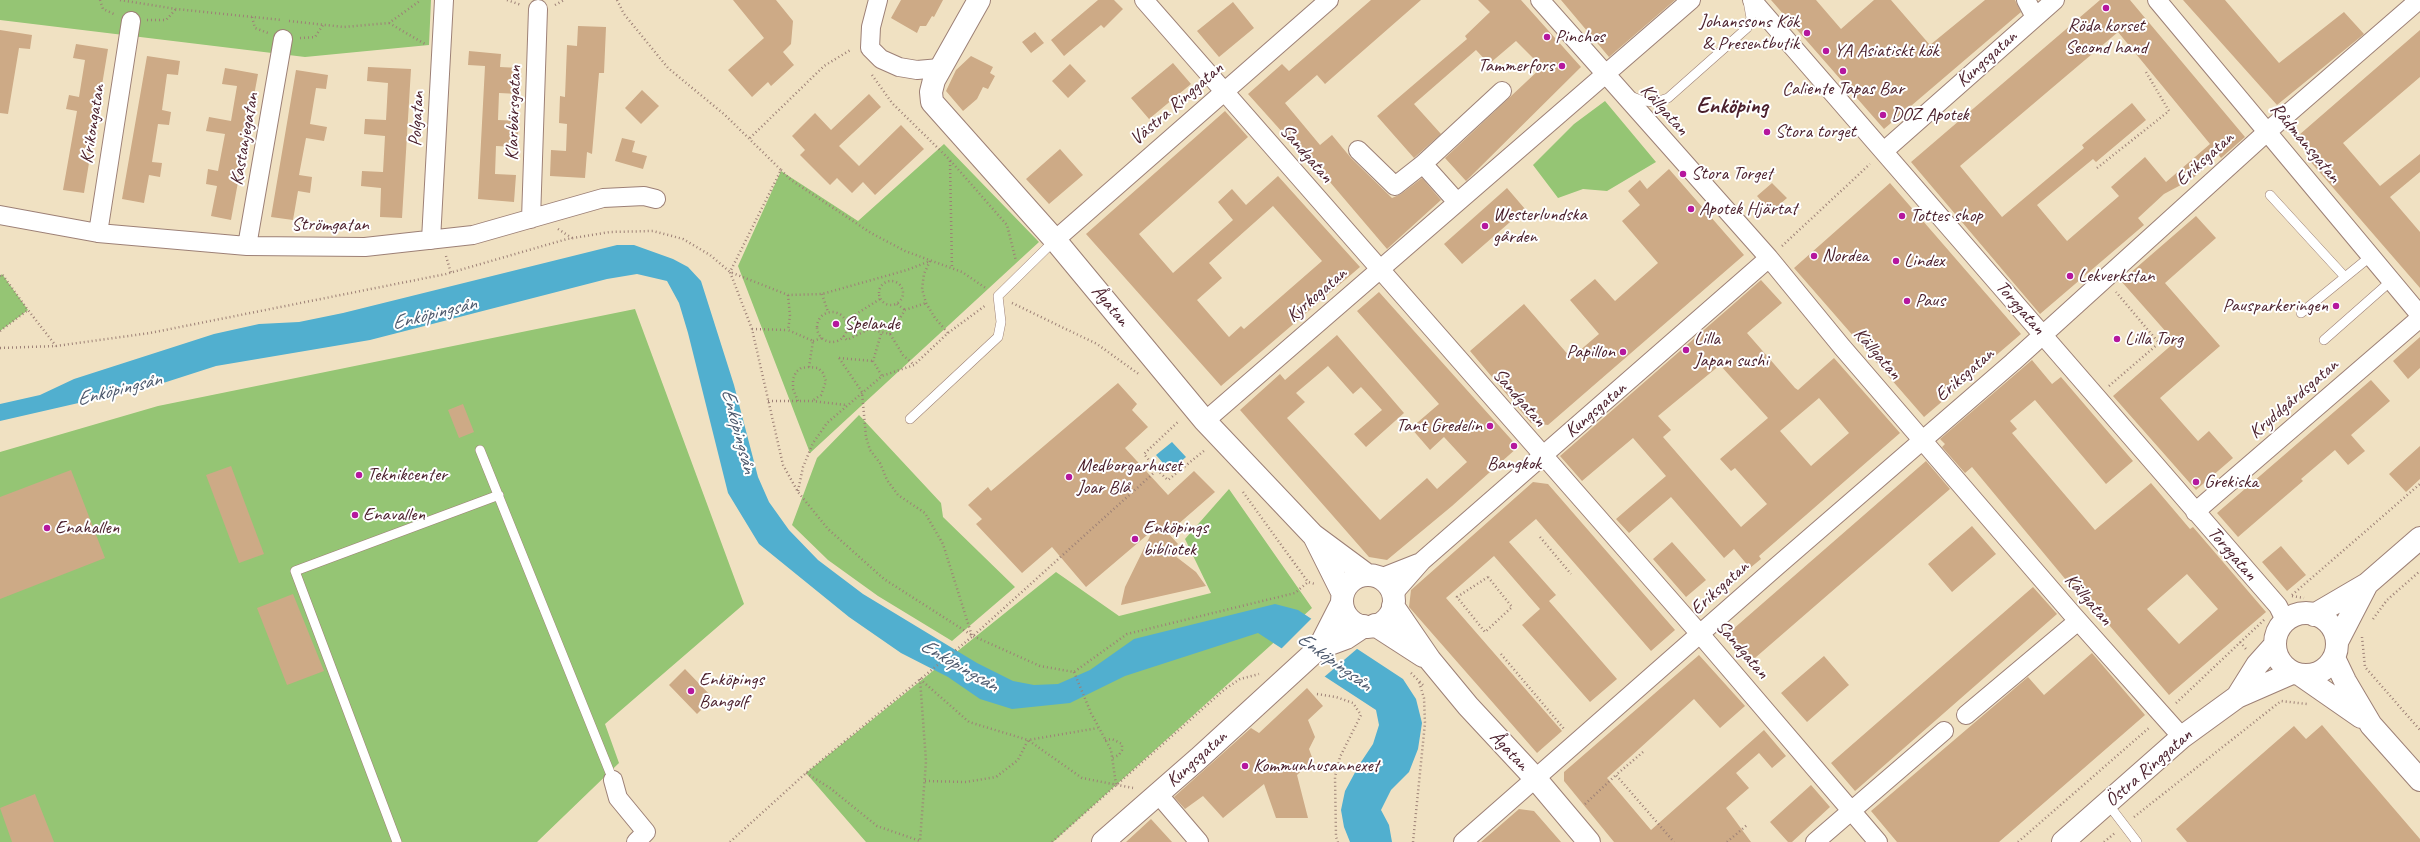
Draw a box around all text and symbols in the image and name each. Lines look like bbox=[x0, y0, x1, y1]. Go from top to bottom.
marker: Röda korset Second hand bbox=[2101, 3, 2111, 13]
place label: Johanssons Kök & Presentbutik bbox=[1699, 11, 1799, 55]
place label: Röda korset Second hand bbox=[2065, 15, 2147, 59]
place label: Pinchos bbox=[1555, 26, 1605, 48]
street label: Kungsgatan bbox=[1952, 26, 2022, 92]
marker: Johanssons Kök & Presentbutik bbox=[1802, 28, 1812, 38]
marker: Pinchos bbox=[1542, 32, 1552, 42]
place label: YA Asiatiskt kök bbox=[1834, 40, 1938, 62]
marker: YA Asiatiskt kök bbox=[1821, 46, 1831, 56]
place label: Tammerfors bbox=[1478, 55, 1554, 77]
street label: Västra Ringgatan bbox=[1126, 57, 1228, 151]
marker: Tammerfors bbox=[1557, 61, 1567, 71]
street label: Klarbärsgatan bbox=[501, 65, 527, 161]
marker: Caliente Tapas Bar bbox=[1838, 66, 1848, 76]
place label: Caliente Tapas Bar bbox=[1782, 78, 1904, 100]
street label: Källgatan bbox=[1635, 79, 1693, 141]
street label: Krikongatan bbox=[75, 83, 111, 165]
street label: Kastanjegatan bbox=[226, 91, 264, 187]
street label: Polgatan bbox=[404, 91, 430, 147]
district label: Enköping bbox=[1696, 93, 1768, 121]
street label: Rådmansgatan bbox=[2265, 98, 2345, 188]
place label: DOZ Apotek bbox=[1891, 104, 1969, 126]
marker: DOZ Apotek bbox=[1878, 110, 1888, 120]
street label: Sandgatan bbox=[1274, 120, 1338, 188]
place label: Stora torget bbox=[1775, 121, 1856, 143]
marker: Stora torget bbox=[1762, 127, 1772, 137]
street label: Eriksgatan bbox=[2171, 127, 2239, 191]
place label: Stora Torget bbox=[1691, 163, 1772, 185]
marker: Stora Torget bbox=[1678, 169, 1688, 179]
place label: Apotek Hjärtat bbox=[1699, 198, 1797, 220]
place label: Westerlundska gården bbox=[1493, 204, 1587, 248]
marker: Apotek Hjärtat bbox=[1686, 204, 1696, 214]
place label: Tottes shop bbox=[1910, 205, 1983, 227]
marker: Tottes shop bbox=[1897, 211, 1907, 221]
street label: Strömgatan bbox=[291, 214, 369, 236]
marker: Westerlundska gården bbox=[1480, 221, 1490, 231]
place label: Nordea bbox=[1822, 245, 1868, 267]
place label: Lindex bbox=[1904, 250, 1945, 272]
marker: Nordea bbox=[1809, 251, 1819, 261]
marker: Lindex bbox=[1891, 256, 1901, 266]
street label: Kyrkogatan bbox=[1282, 263, 1352, 327]
place label: Lekverkstan bbox=[2078, 265, 2155, 287]
marker: Lekverkstan bbox=[2065, 271, 2075, 281]
street label: Torggatan bbox=[1990, 276, 2050, 340]
street label: Ågatan bbox=[1086, 281, 1134, 331]
place label: Paus bbox=[1915, 290, 1945, 312]
water label: Enköpingsån bbox=[389, 292, 479, 336]
place label: Pausparkeringen bbox=[2223, 295, 2328, 317]
marker: Paus bbox=[1902, 296, 1912, 306]
marker: Pausparkeringen bbox=[2331, 301, 2341, 311]
place label: Spelande bbox=[844, 313, 900, 335]
marker: Spelande bbox=[831, 319, 841, 329]
street label: Källgatan bbox=[1848, 323, 1906, 385]
place label: Lilla Japan sushi bbox=[1694, 328, 1768, 372]
place label: Lilla Torg bbox=[2125, 328, 2183, 350]
marker: Lilla Torg bbox=[2112, 334, 2122, 344]
place label: Papillon bbox=[1566, 341, 1615, 363]
street label: Eriksgatan bbox=[1931, 343, 1999, 407]
marker: Lilla Japan sushi bbox=[1681, 345, 1691, 355]
marker: Papillon bbox=[1618, 347, 1628, 357]
street label: Kryddgårdsgatan bbox=[2245, 354, 2343, 444]
street label: Sandgatan bbox=[1487, 364, 1551, 432]
water label: Enköpingsån bbox=[74, 368, 164, 412]
street label: Kungsgatan bbox=[1561, 377, 1631, 443]
water label: Enköpingsån bbox=[715, 386, 761, 476]
place label: Tant Gredelin bbox=[1396, 415, 1482, 437]
marker: Tant Gredelin bbox=[1485, 421, 1495, 431]
marker: Bangkok bbox=[1509, 441, 1519, 451]
place label: Bangkok bbox=[1487, 453, 1541, 475]
place label: Medborgarhuset Joar Blå bbox=[1077, 455, 1182, 499]
place label: Teknikcenter bbox=[367, 464, 447, 486]
marker: Teknikcenter bbox=[354, 470, 364, 480]
place label: Grekiska bbox=[2204, 471, 2258, 493]
marker: Medborgarhuset Joar Blå bbox=[1064, 472, 1074, 482]
marker: Grekiska bbox=[2191, 477, 2201, 487]
place label: Enavallen bbox=[363, 504, 425, 526]
marker: Enavallen bbox=[350, 510, 360, 520]
place label: Enahallen bbox=[55, 517, 119, 539]
place label: Enköpings bibliotek bbox=[1143, 517, 1208, 561]
street label: Torggatan bbox=[2202, 522, 2262, 586]
marker: Enahallen bbox=[42, 523, 52, 533]
marker: Enköpings bibliotek bbox=[1130, 534, 1140, 544]
street label: Eriksgatan bbox=[1686, 556, 1754, 620]
street label: Källgatan bbox=[2059, 569, 2117, 631]
street label: Sandgatan bbox=[1710, 616, 1774, 684]
water label: Enköpingsån bbox=[1292, 627, 1376, 697]
water label: Enköpingsån bbox=[916, 634, 1002, 698]
place label: Enköpings Bangolf bbox=[699, 669, 764, 713]
marker: Enköpings Bangolf bbox=[686, 686, 696, 696]
street label: Östra Ringgatan bbox=[2101, 724, 2197, 812]
street label: Kungsgatan bbox=[1162, 726, 1232, 792]
street label: Ågatan bbox=[1485, 726, 1533, 776]
place label: Kommunhusannexet bbox=[1253, 755, 1379, 777]
marker: Kommunhusannexet bbox=[1240, 761, 1250, 771]

